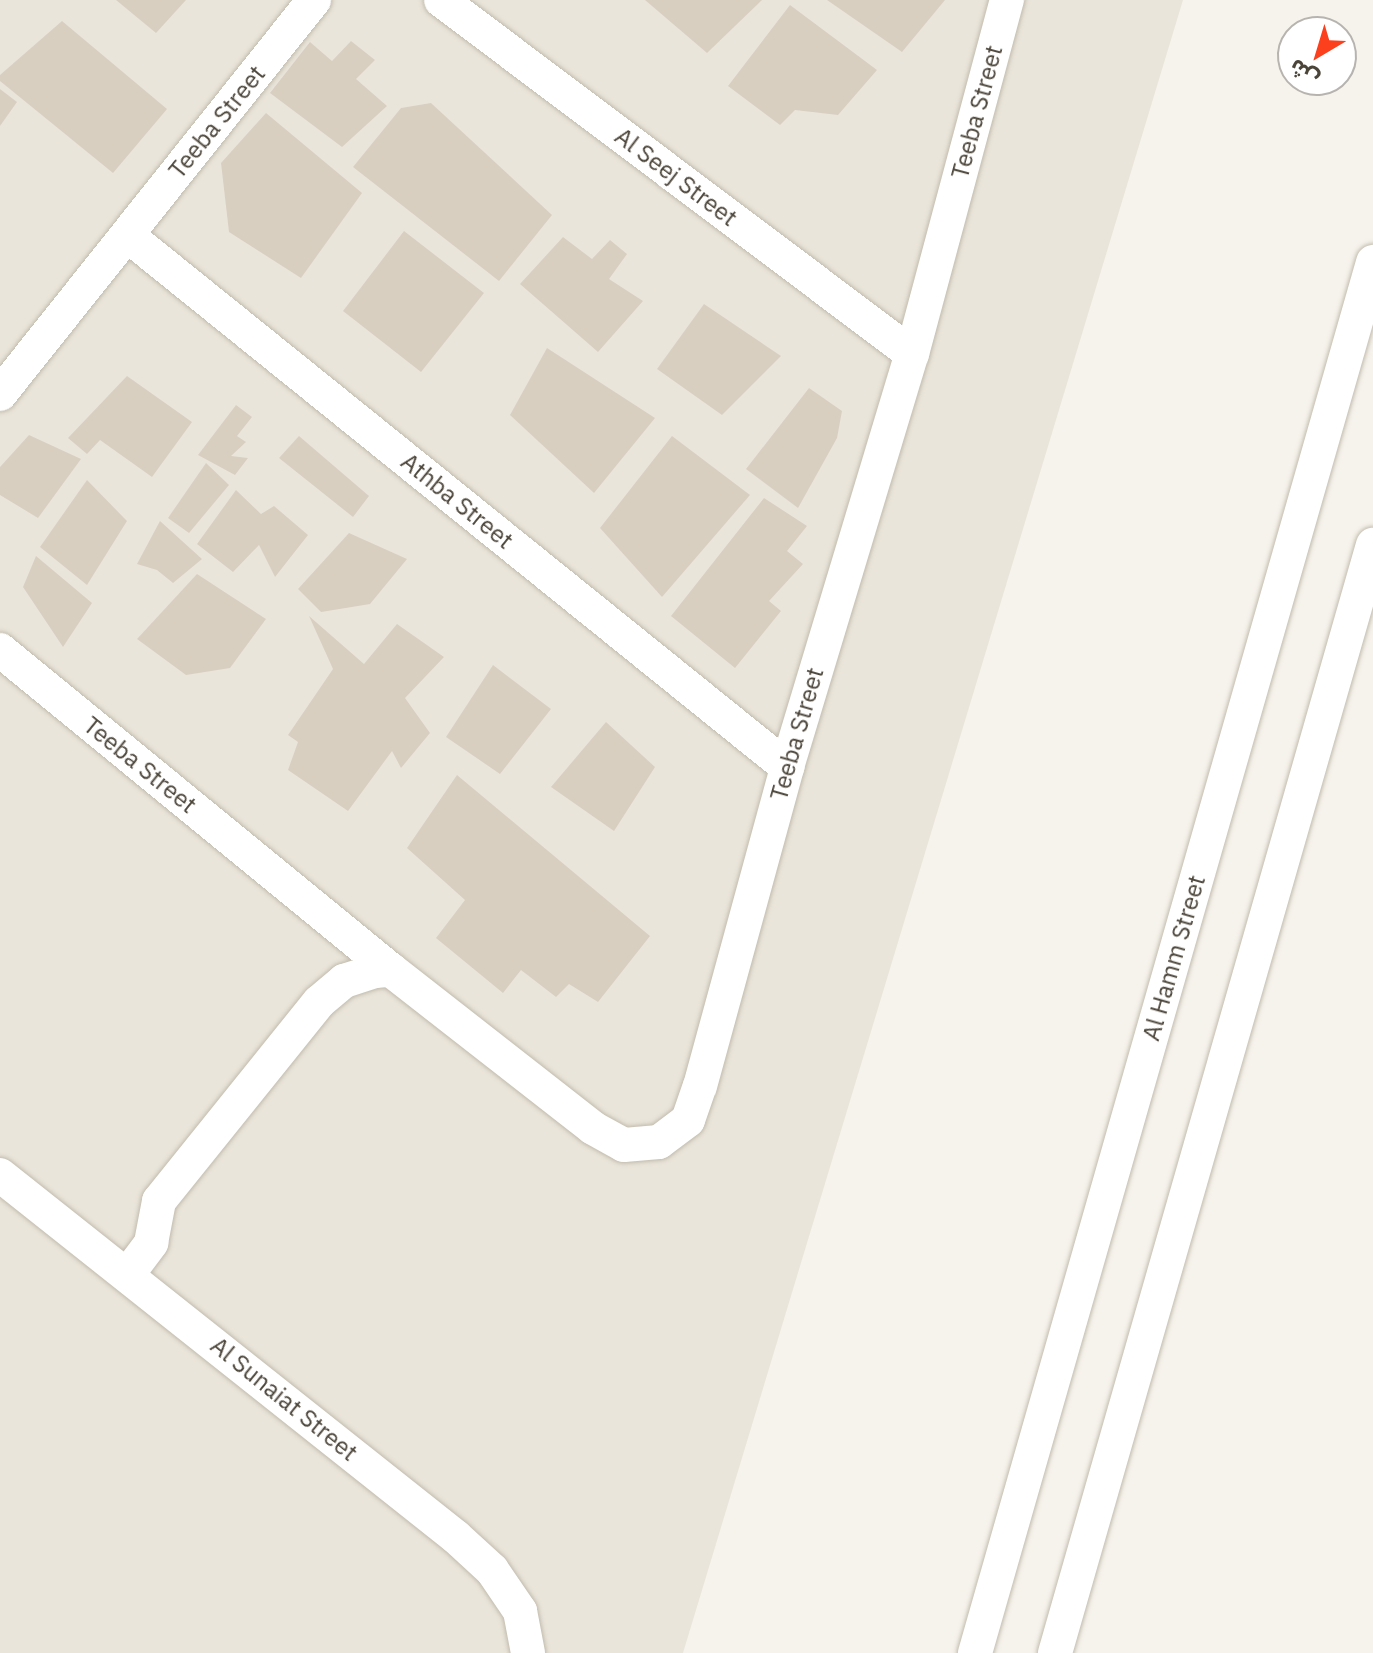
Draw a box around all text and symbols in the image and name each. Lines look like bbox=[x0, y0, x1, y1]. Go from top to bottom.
north arrow bbox=[1277, 16, 1357, 96]
street label: Teeba Street bbox=[945, 42, 1009, 182]
text: ش bbox=[1282, 53, 1324, 94]
street label: Teeba Street bbox=[163, 60, 271, 184]
street label: Al Seej Street bbox=[609, 122, 743, 232]
street label: Athba Street bbox=[395, 447, 519, 555]
street label: Teeba Street bbox=[764, 664, 830, 804]
street label: Teeba Street bbox=[78, 711, 202, 819]
street label: Al Hamm Street bbox=[1137, 872, 1211, 1044]
street label: Al Sunaiat Street bbox=[205, 1331, 363, 1467]

